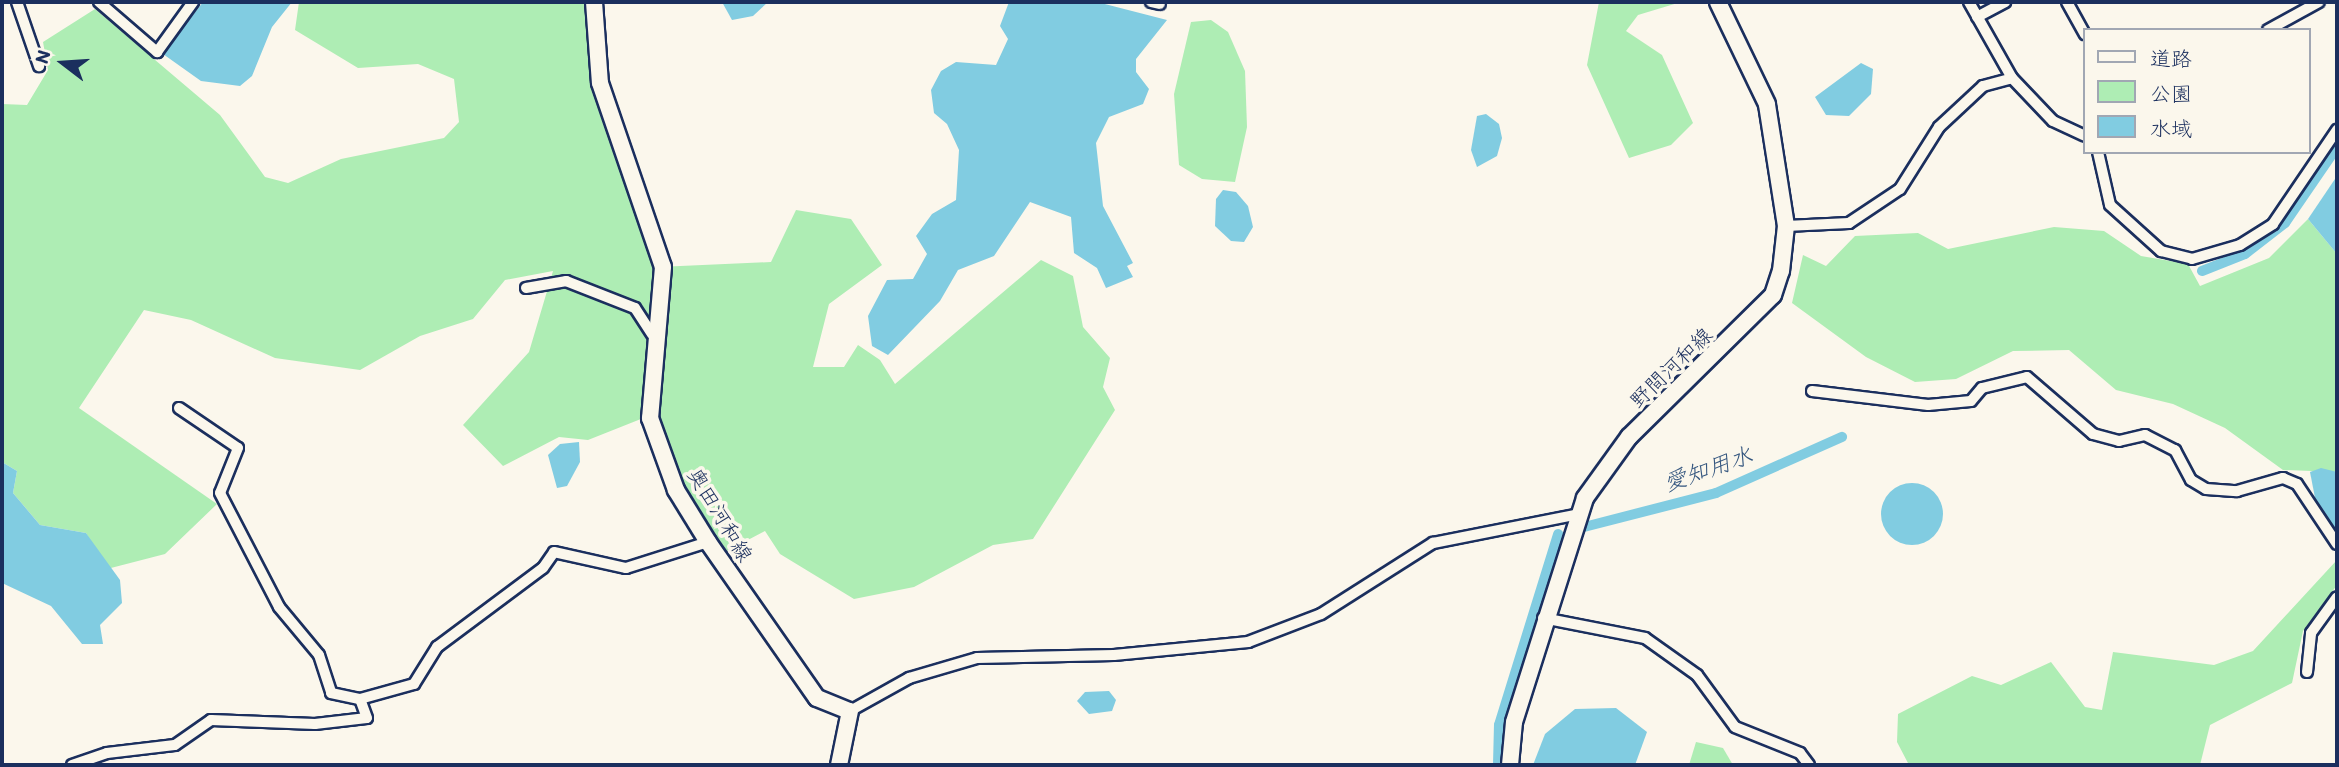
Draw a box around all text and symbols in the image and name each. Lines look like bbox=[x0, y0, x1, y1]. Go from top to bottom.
north arrow bbox=[28, 28, 98, 98]
legend bbox=[2084, 28, 2311, 154]
text: 道路 bbox=[2150, 46, 2192, 71]
text: N bbox=[30, 47, 55, 66]
text: 公園 bbox=[2150, 81, 2192, 106]
text: 水域 bbox=[2150, 116, 2192, 141]
street label: 野間河和線 bbox=[1624, 322, 1718, 414]
water label: 愛知用水 bbox=[1660, 441, 1756, 497]
street label: 奥田河和線 bbox=[682, 464, 758, 566]

